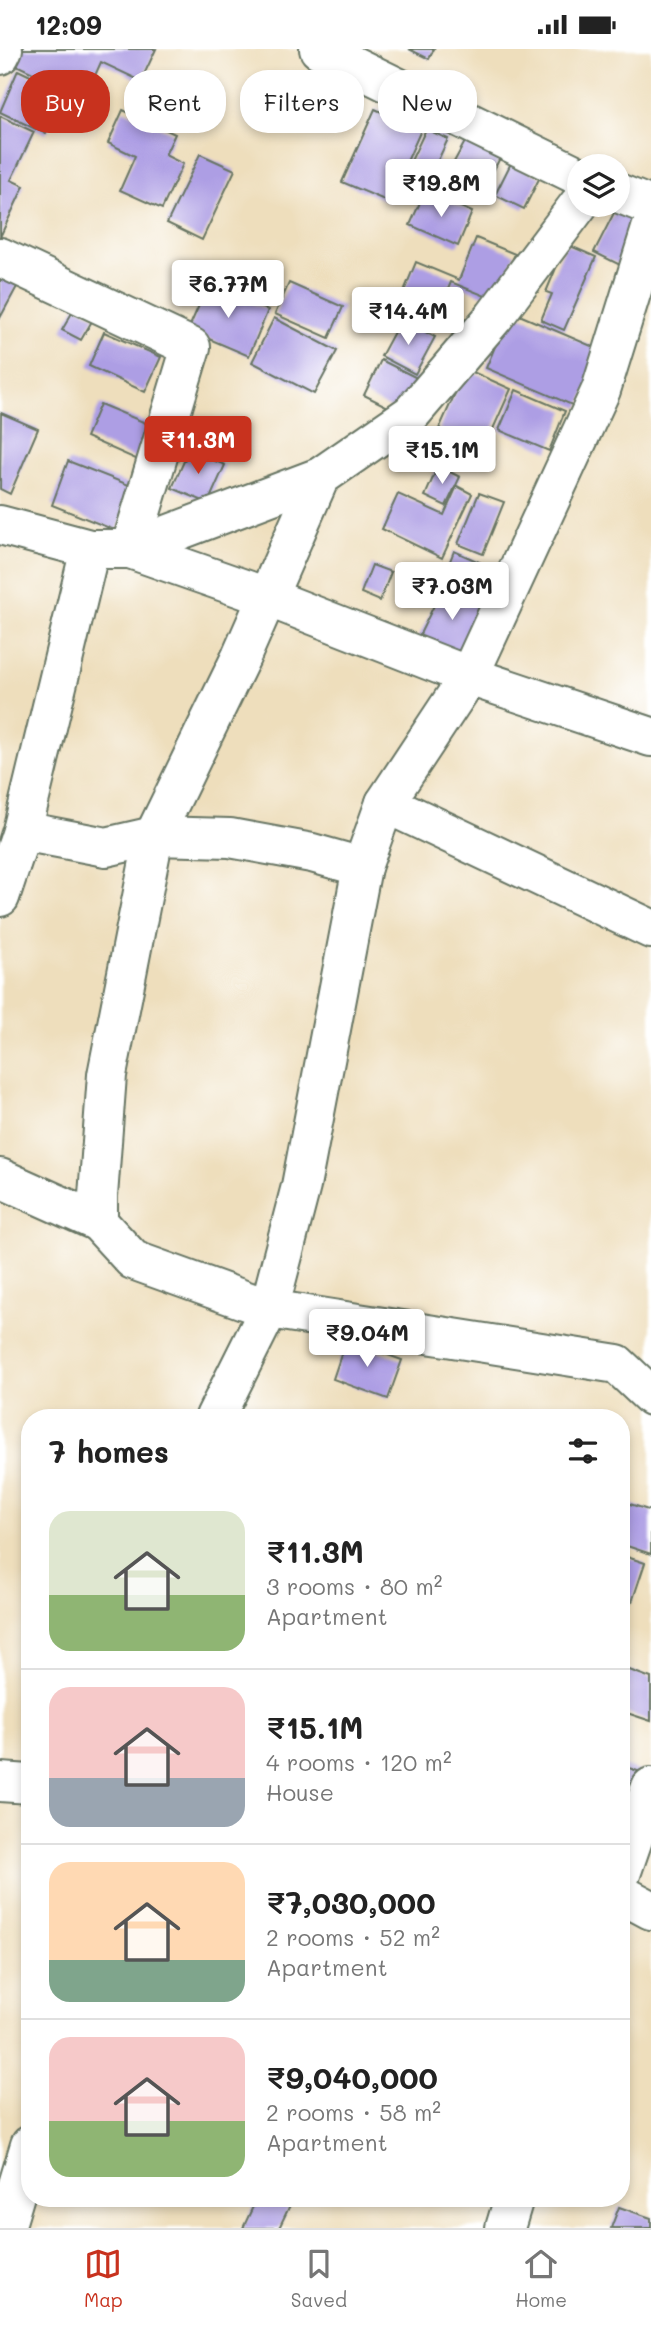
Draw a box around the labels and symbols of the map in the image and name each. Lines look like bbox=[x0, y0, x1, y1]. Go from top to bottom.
pin: ₹19.8M bbox=[384, 159, 498, 219]
pin: ₹6.77M bbox=[171, 261, 285, 320]
pin: ₹14.4M bbox=[351, 287, 465, 347]
pin: ₹11.3M bbox=[141, 417, 255, 476]
pin: ₹15.1M bbox=[385, 427, 499, 486]
pin: ₹7.03M bbox=[395, 563, 509, 622]
pin: ₹9.04M bbox=[310, 1309, 424, 1369]

